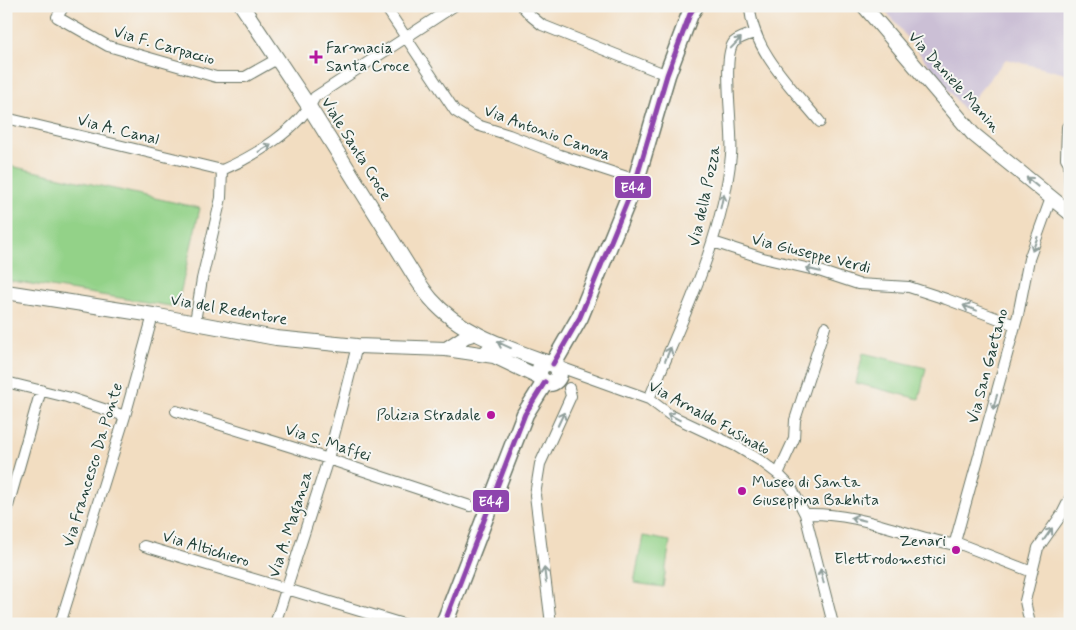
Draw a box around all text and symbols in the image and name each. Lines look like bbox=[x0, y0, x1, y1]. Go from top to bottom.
street label: Via F. Carpaccio bbox=[111, 22, 217, 70]
street label: Via Daniele Manin bbox=[903, 27, 1005, 137]
one-way arrow bbox=[730, 37, 742, 50]
place label: Farmacia Santa Croce bbox=[326, 38, 410, 77]
marker: Farmacia Santa Croce bbox=[310, 51, 322, 63]
street label: Viale Santa Croce bbox=[316, 93, 396, 205]
street label: Via Antonio Canova bbox=[481, 100, 613, 166]
street label: Via A. Canal bbox=[75, 110, 161, 150]
one-way arrow bbox=[258, 142, 272, 152]
street label: Via della Pozza bbox=[684, 143, 726, 249]
line badge: E44 bbox=[614, 175, 652, 199]
one-way arrow bbox=[1026, 177, 1039, 188]
text: E44 bbox=[621, 179, 646, 197]
one-way arrow bbox=[718, 194, 727, 210]
street label: Via Giuseppe Verdi bbox=[749, 229, 873, 279]
one-way arrow bbox=[1030, 236, 1039, 251]
one-way arrow bbox=[806, 265, 822, 274]
street label: Via del Redentore bbox=[169, 289, 289, 331]
one-way arrow bbox=[963, 303, 978, 312]
street label: Via San Gaetano bbox=[963, 306, 1013, 426]
one-way arrow bbox=[497, 340, 512, 350]
one-way arrow bbox=[663, 347, 673, 362]
street label: Via Arnaldo Fusinato bbox=[644, 376, 774, 460]
street label: Via Francesco Da Ponte bbox=[58, 380, 128, 550]
one-way arrow bbox=[989, 393, 999, 409]
place label: Polizia Stradale bbox=[376, 405, 481, 426]
marker: Polizia Stradale bbox=[485, 409, 497, 421]
one-way arrow bbox=[556, 412, 566, 427]
one-way arrow bbox=[667, 412, 682, 421]
street label: Via S. Maffei bbox=[282, 419, 374, 467]
street label: Via A. Maganza bbox=[264, 467, 319, 581]
place label: Museo di Santa Giuseppina Bakhita bbox=[752, 472, 879, 511]
marker: Museo di Santa Giuseppina Bakhita bbox=[736, 485, 748, 497]
line badge: E44 bbox=[472, 489, 510, 513]
text: E44 bbox=[479, 493, 504, 511]
one-way arrow bbox=[850, 514, 866, 523]
street label: Via Altichiero bbox=[160, 526, 252, 572]
one-way arrow bbox=[1043, 527, 1053, 541]
place label: Zenari Elettrodomestici bbox=[834, 531, 946, 570]
marker: Zenari Elettrodomestici bbox=[950, 544, 962, 556]
one-way arrow bbox=[540, 568, 550, 584]
one-way arrow bbox=[817, 569, 826, 585]

